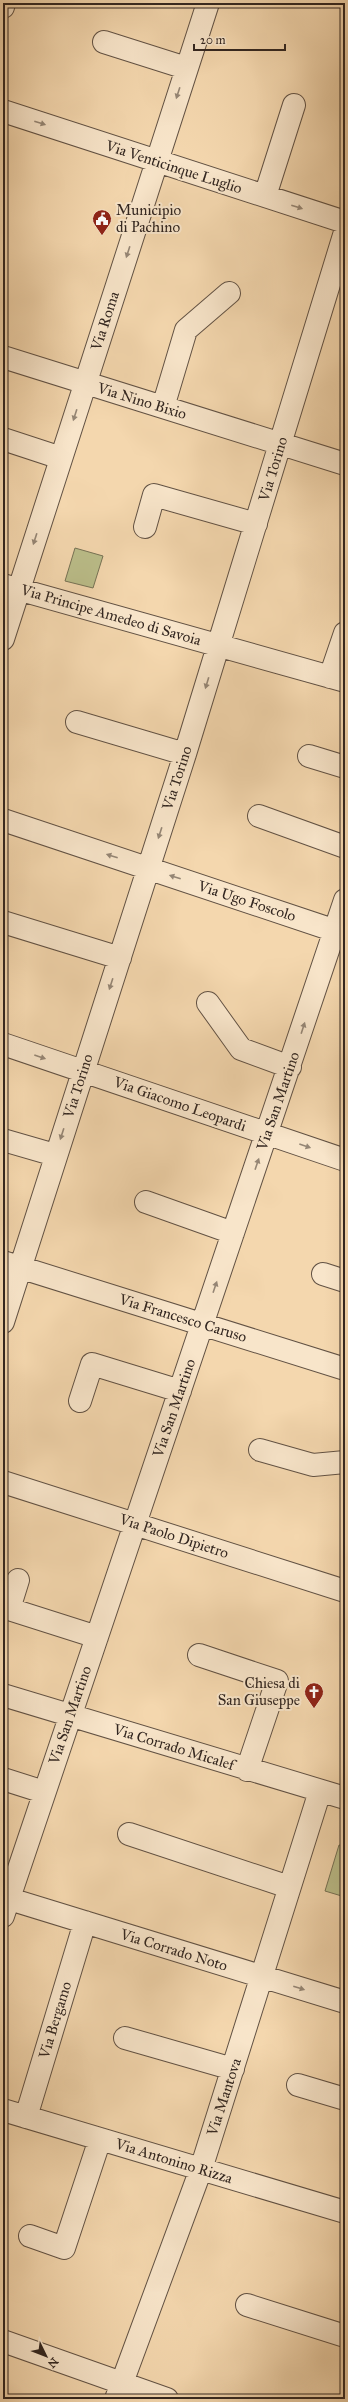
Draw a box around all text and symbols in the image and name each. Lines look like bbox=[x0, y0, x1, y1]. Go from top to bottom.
scale bar bbox=[194, 26, 285, 52]
text: 20 m bbox=[200, 33, 226, 47]
one-way arrow bbox=[175, 88, 181, 100]
one-way arrow bbox=[34, 120, 46, 126]
street label: Via Venticinque Luglio bbox=[102, 136, 245, 199]
place label: Municipio di Pachino bbox=[116, 201, 181, 236]
one-way arrow bbox=[291, 204, 303, 210]
public building icon: Municipio di Pachino bbox=[91, 208, 113, 236]
one-way arrow bbox=[124, 246, 130, 258]
street label: Via Roma bbox=[87, 289, 123, 354]
street label: Via Nino Bixio bbox=[94, 379, 189, 423]
one-way arrow bbox=[72, 410, 78, 422]
street label: Via Torino bbox=[254, 434, 291, 504]
one-way arrow bbox=[32, 533, 38, 545]
street label: Via Principe Amedeo di Savoia bbox=[18, 580, 204, 650]
one-way arrow bbox=[204, 677, 210, 689]
street label: Via Torino bbox=[158, 743, 196, 813]
one-way arrow bbox=[157, 828, 163, 840]
one-way arrow bbox=[106, 853, 118, 859]
one-way arrow bbox=[169, 874, 181, 880]
street label: Via Ugo Foscolo bbox=[195, 876, 298, 925]
one-way arrow bbox=[108, 978, 114, 990]
one-way arrow bbox=[300, 1021, 306, 1033]
street label: Via San Martino bbox=[252, 1049, 303, 1154]
street label: Via Torino bbox=[59, 1051, 97, 1121]
one-way arrow bbox=[34, 1054, 46, 1060]
street label: Via Giacomo Leopardi bbox=[110, 1073, 249, 1135]
one-way arrow bbox=[59, 1128, 65, 1140]
one-way arrow bbox=[299, 1144, 311, 1150]
one-way arrow bbox=[254, 1158, 260, 1170]
one-way arrow bbox=[212, 1281, 218, 1293]
street label: Via Francesco Caruso bbox=[116, 1290, 249, 1346]
street label: Via San Martino bbox=[148, 1356, 199, 1461]
street label: Via Paolo Dipietro bbox=[116, 1510, 231, 1562]
street label: Via San Martino bbox=[44, 1663, 95, 1768]
place label: Chiesa di San Giuseppe bbox=[218, 1674, 300, 1709]
church icon: Chiesa di San Giuseppe bbox=[303, 1681, 325, 1709]
street label: Via Corrado Micalef bbox=[110, 1720, 239, 1775]
street label: Via Corrado Noto bbox=[117, 1925, 230, 1975]
street label: Via Bergamo bbox=[34, 1979, 75, 2062]
one-way arrow bbox=[293, 1985, 305, 1991]
street label: Via Mantova bbox=[203, 2055, 245, 2139]
street label: Via Antonino Rizza bbox=[112, 2134, 235, 2188]
north arrow bbox=[26, 2336, 66, 2376]
text: N bbox=[45, 2355, 61, 2371]

